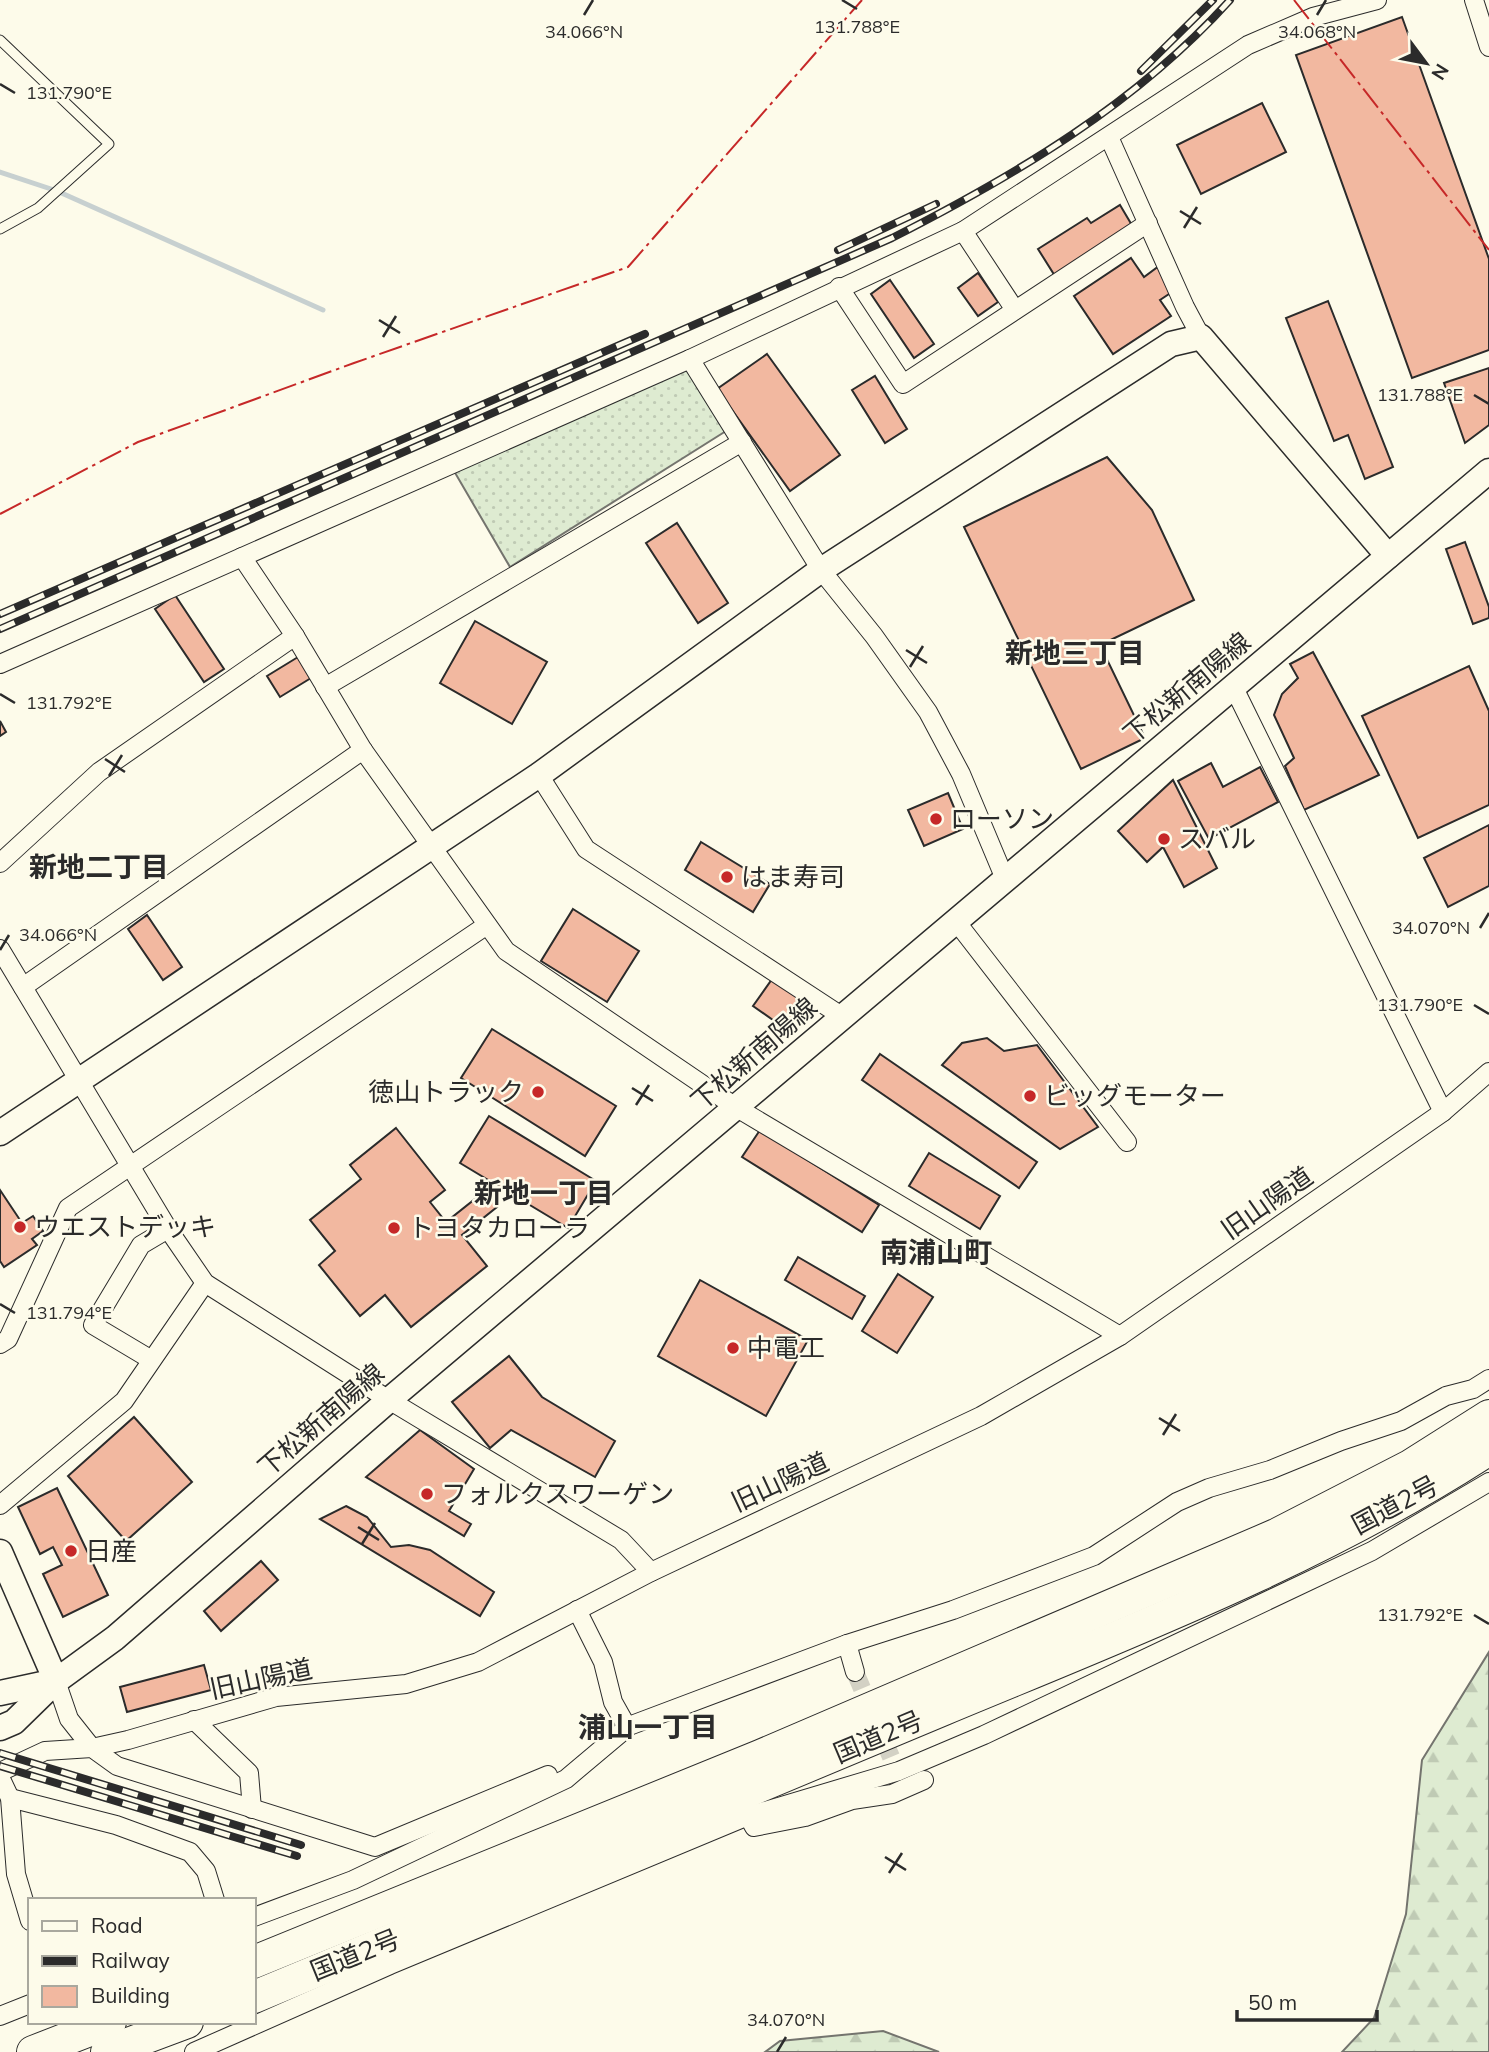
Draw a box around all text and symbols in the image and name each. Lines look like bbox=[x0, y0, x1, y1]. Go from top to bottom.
text: 131.788°E bbox=[814, 15, 900, 38]
text: 34.066°N bbox=[545, 20, 623, 43]
text: 34.068°N bbox=[1278, 20, 1356, 43]
north arrow bbox=[1391, 28, 1461, 98]
text: N bbox=[1426, 60, 1454, 84]
text: 131.790°E bbox=[26, 81, 112, 104]
text: 131.788°E bbox=[1377, 383, 1463, 406]
street label: 下松新南陽線 bbox=[1116, 625, 1257, 750]
district label: 新地三丁目 bbox=[1005, 635, 1145, 670]
text: 131.792°E bbox=[26, 691, 112, 714]
place label: ローソン bbox=[950, 802, 1054, 835]
marker: ローソン bbox=[928, 811, 944, 827]
place label: スバル bbox=[1178, 822, 1256, 855]
marker: スバル bbox=[1156, 831, 1172, 847]
district label: 新地二丁目 bbox=[29, 849, 169, 884]
place label: はま寿司 bbox=[741, 860, 845, 893]
marker: はま寿司 bbox=[719, 869, 735, 885]
text: 34.070°N bbox=[1392, 916, 1470, 939]
text: 34.066°N bbox=[19, 923, 97, 946]
street label: 下松新南陽線 bbox=[684, 990, 823, 1117]
text: 131.790°E bbox=[1377, 993, 1463, 1016]
place label: 徳山トラック bbox=[368, 1075, 524, 1108]
place label: ビッグモーター bbox=[1044, 1079, 1226, 1112]
marker: 徳山トラック bbox=[530, 1084, 546, 1100]
marker: ビッグモーター bbox=[1022, 1088, 1038, 1104]
street label: 旧山陽道 bbox=[1215, 1159, 1319, 1246]
district label: 新地一丁目 bbox=[474, 1175, 614, 1210]
place label: ウエストデッキ bbox=[34, 1210, 216, 1243]
place label: トヨタカローラ bbox=[408, 1211, 590, 1244]
marker: ウエストデッキ bbox=[12, 1219, 28, 1235]
marker: トヨタカローラ bbox=[386, 1220, 402, 1236]
district label: 南浦山町 bbox=[880, 1234, 992, 1269]
text: 131.794°E bbox=[26, 1301, 112, 1324]
place label: 中電工 bbox=[747, 1331, 825, 1364]
marker: 中電工 bbox=[725, 1340, 741, 1356]
street label: 下松新南陽線 bbox=[251, 1356, 390, 1483]
street label: 旧山陽道 bbox=[726, 1445, 834, 1518]
street label: 国道2号 bbox=[1346, 1468, 1444, 1541]
place label: フォルクスワーゲン bbox=[441, 1477, 674, 1510]
marker: フォルクスワーゲン bbox=[419, 1486, 435, 1502]
place label: 日産 bbox=[85, 1534, 137, 1567]
marker: 日産 bbox=[63, 1543, 79, 1559]
text: 131.792°E bbox=[1377, 1603, 1463, 1626]
street label: 旧山陽道 bbox=[207, 1652, 315, 1705]
street label: 国道2号 bbox=[828, 1703, 927, 1770]
district label: 浦山一丁目 bbox=[578, 1709, 718, 1744]
legend bbox=[28, 1898, 256, 2024]
text: Road bbox=[91, 1912, 142, 1938]
street label: 国道2号 bbox=[305, 1922, 404, 1987]
text: Railway bbox=[91, 1947, 170, 1973]
scale bar bbox=[1237, 1979, 1377, 2023]
text: Building bbox=[91, 1982, 170, 2008]
text: 50 m bbox=[1248, 1989, 1297, 2015]
text: 34.070°N bbox=[747, 2008, 825, 2031]

